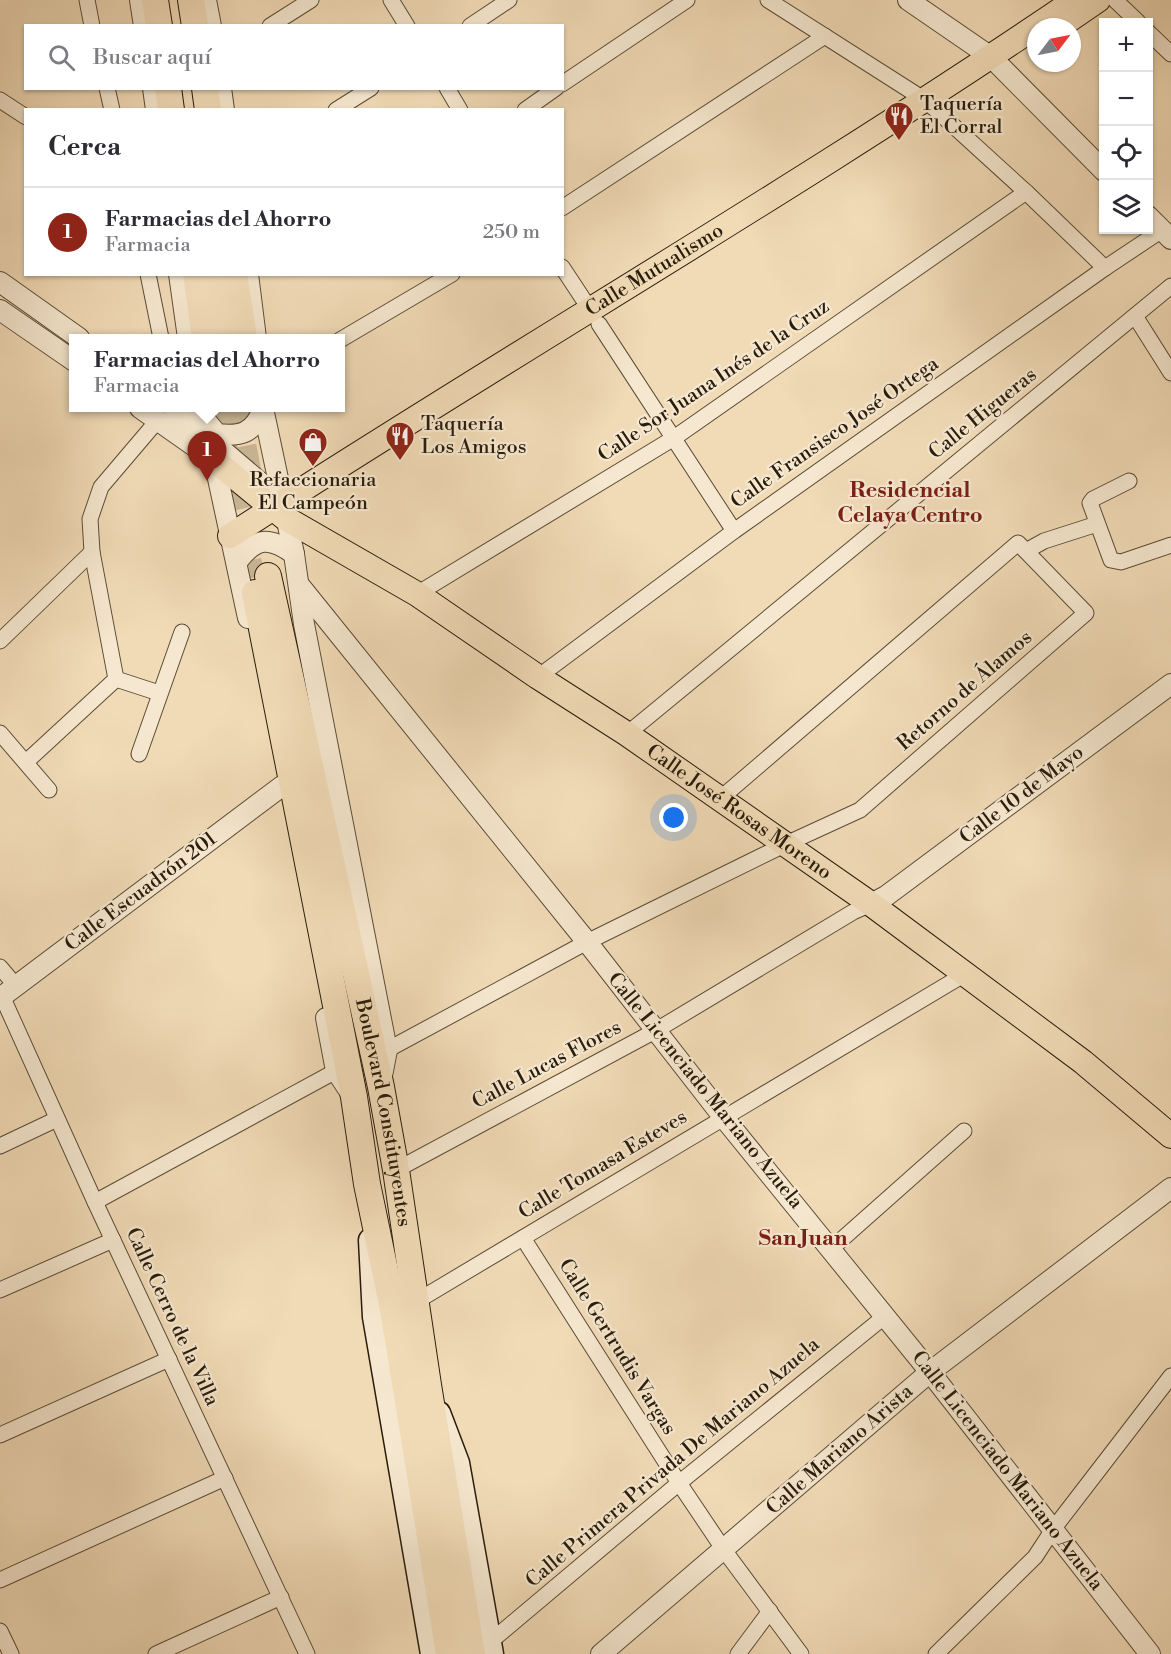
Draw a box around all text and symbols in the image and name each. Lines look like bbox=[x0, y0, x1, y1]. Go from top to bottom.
north arrow bbox=[1027, 18, 1081, 72]
map controls bbox=[1099, 18, 1153, 234]
button: + bbox=[1099, 18, 1153, 72]
search box bbox=[24, 24, 564, 90]
icon: search bbox=[45, 41, 78, 74]
text: Buscar aquí bbox=[93, 44, 211, 71]
button: − bbox=[1099, 72, 1153, 126]
place label: Taquería El Corral bbox=[920, 92, 1004, 140]
restaurant icon: Taquería El Corral bbox=[883, 100, 915, 142]
button: locate bbox=[1099, 126, 1153, 180]
text: Cerca bbox=[48, 131, 121, 163]
button: layers bbox=[1099, 180, 1153, 234]
text: Farmacias del Ahorro bbox=[105, 206, 331, 233]
street label: Calle Mutualismo bbox=[581, 218, 728, 322]
text: 1 bbox=[63, 220, 72, 245]
text: 250 m bbox=[483, 220, 540, 245]
text: Farmacia bbox=[105, 233, 191, 258]
street label: Calle Sor Juana Inés de la Cruz bbox=[594, 294, 834, 468]
popup bbox=[69, 334, 345, 412]
text: Farmacias del Ahorro bbox=[94, 347, 320, 374]
street label: Calle Fransisco José Ortega bbox=[726, 351, 945, 514]
street label: Calle Higueras bbox=[924, 363, 1042, 465]
text: Farmacia bbox=[94, 374, 179, 399]
place label: Taquería Los Amigos bbox=[421, 412, 527, 460]
restaurant icon: Taquería Los Amigos bbox=[384, 420, 416, 462]
shop icon: Refaccionaria El Campeón bbox=[297, 426, 329, 468]
pin: 1 bbox=[188, 432, 226, 481]
place label: Refaccionaria El Campeón bbox=[250, 468, 377, 516]
district label: Residencial Celaya Centro bbox=[837, 477, 983, 529]
street label: Retorno de Álamos bbox=[892, 625, 1038, 757]
street label: Calle José Rosas Moreno bbox=[642, 739, 837, 885]
street label: Calle 10 de Mayo bbox=[955, 740, 1089, 850]
your location bbox=[659, 803, 688, 832]
street label: Calle Escuadrón 201 bbox=[60, 826, 222, 957]
street label: Calle Licenciado Mariano Azuela bbox=[602, 968, 809, 1215]
street label: Boulevard Constituyentes bbox=[349, 995, 417, 1228]
street label: Calle Lucas Flores bbox=[468, 1015, 626, 1115]
street label: Calle Tomasa Esteves bbox=[514, 1105, 692, 1225]
street label: Calle Cerro de la Villa bbox=[120, 1224, 225, 1411]
district label: San Juan bbox=[759, 1225, 848, 1252]
street label: Calle Gertrudis Vargas bbox=[553, 1254, 681, 1440]
street label: Calle Primera Privada De Mariano Azuela bbox=[521, 1332, 826, 1593]
street label: Calle Licenciado Mariano Azuela bbox=[906, 1346, 1109, 1596]
street label: Calle Mariano Arista bbox=[761, 1379, 919, 1521]

